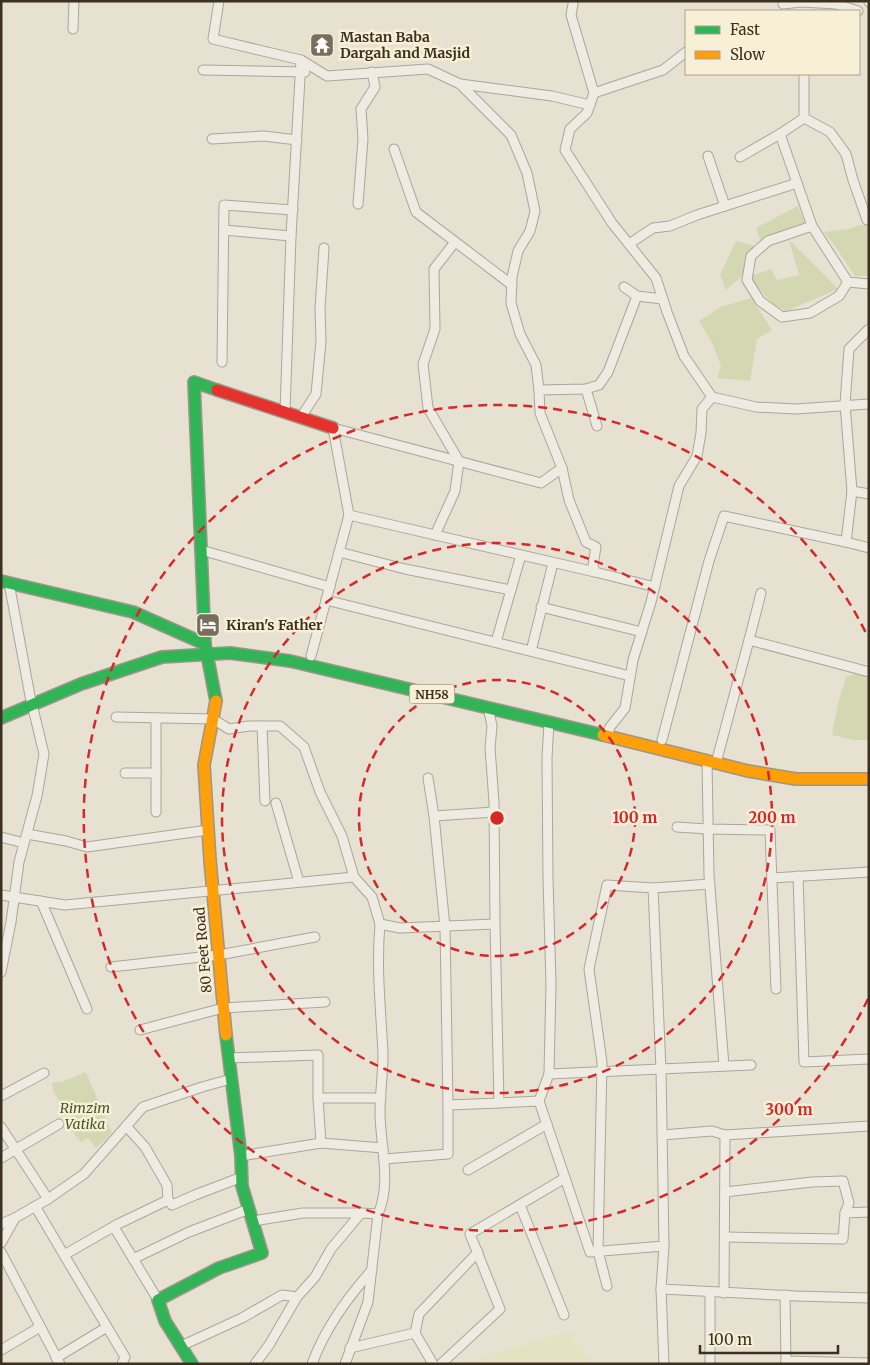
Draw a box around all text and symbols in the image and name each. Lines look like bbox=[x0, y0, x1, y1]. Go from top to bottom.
legend bbox=[685, 10, 860, 75]
text: Fast bbox=[730, 20, 760, 39]
place label: Mastan Baba Dargah and Masjid bbox=[340, 28, 470, 62]
temple icon: Mastan Baba Dargah and Masjid bbox=[309, 32, 335, 58]
text: Slow bbox=[730, 45, 765, 64]
hotel icon: Kiran's Father bbox=[195, 612, 221, 638]
place label: Kiran's Father bbox=[226, 616, 323, 634]
road number: NH58 bbox=[410, 684, 454, 704]
text: 100 m bbox=[613, 808, 657, 827]
text: 200 m bbox=[748, 808, 796, 827]
centre of rings bbox=[488, 809, 506, 827]
street label: 80 Feet Road bbox=[190, 906, 216, 994]
park label: Rimzim Vatika bbox=[60, 1099, 110, 1133]
text: 300 m bbox=[765, 1100, 813, 1119]
scale bar bbox=[700, 1322, 838, 1354]
text: 100 m bbox=[708, 1330, 752, 1349]

